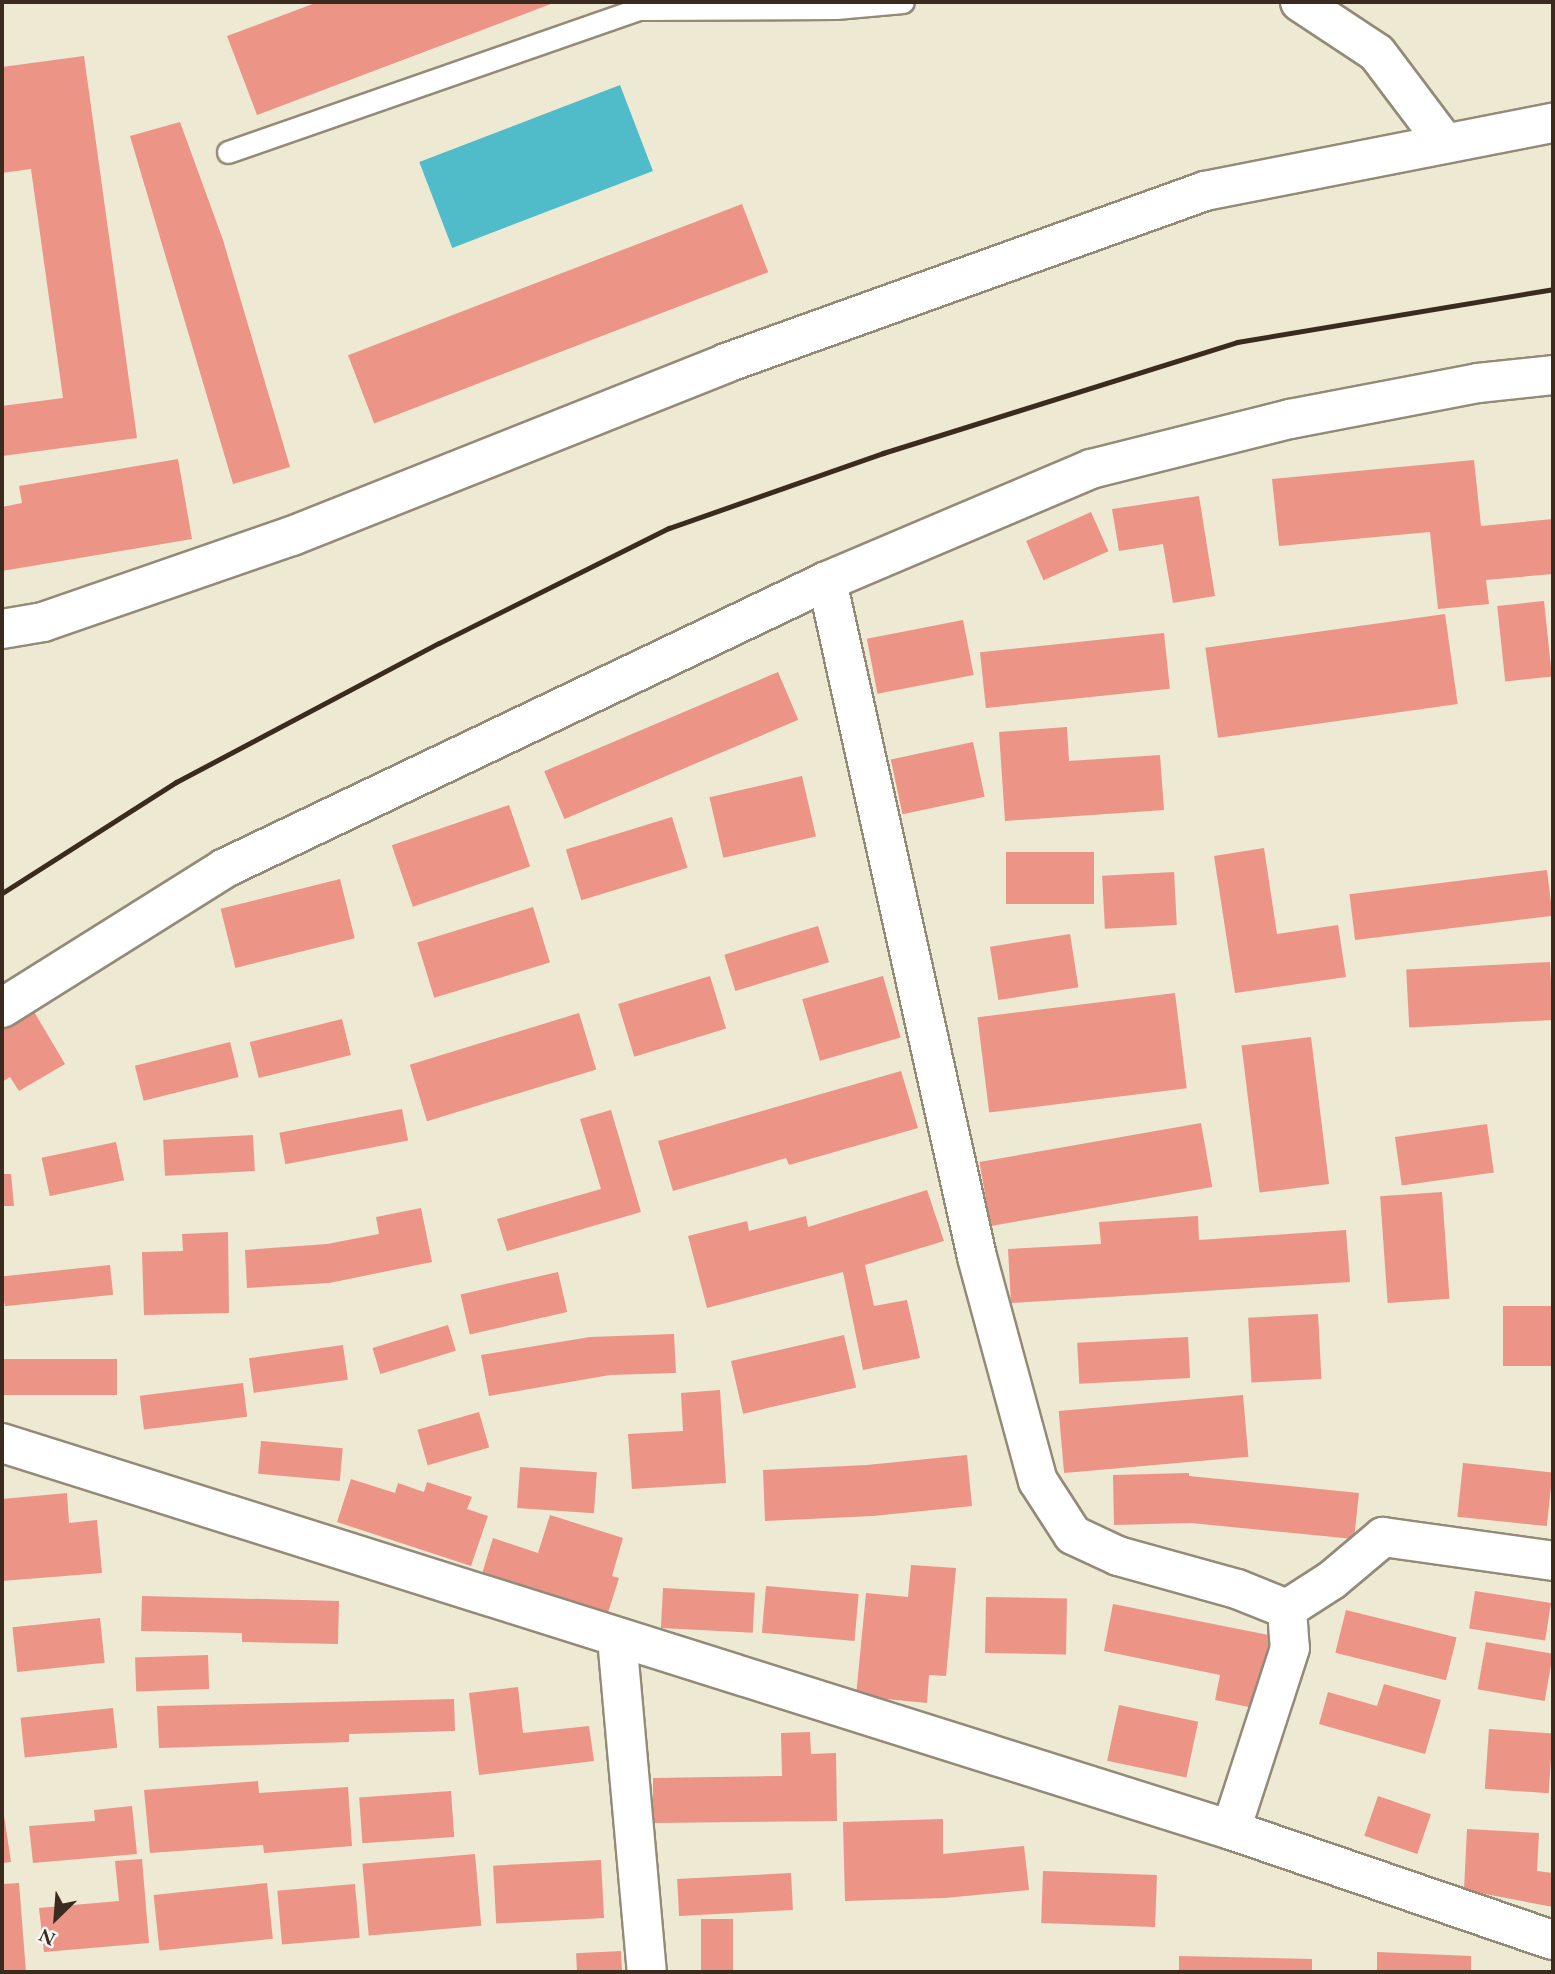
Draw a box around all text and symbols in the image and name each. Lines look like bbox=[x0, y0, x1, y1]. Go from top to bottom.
north arrow bbox=[21, 1883, 91, 1953]
text: N bbox=[35, 1923, 59, 1952]

